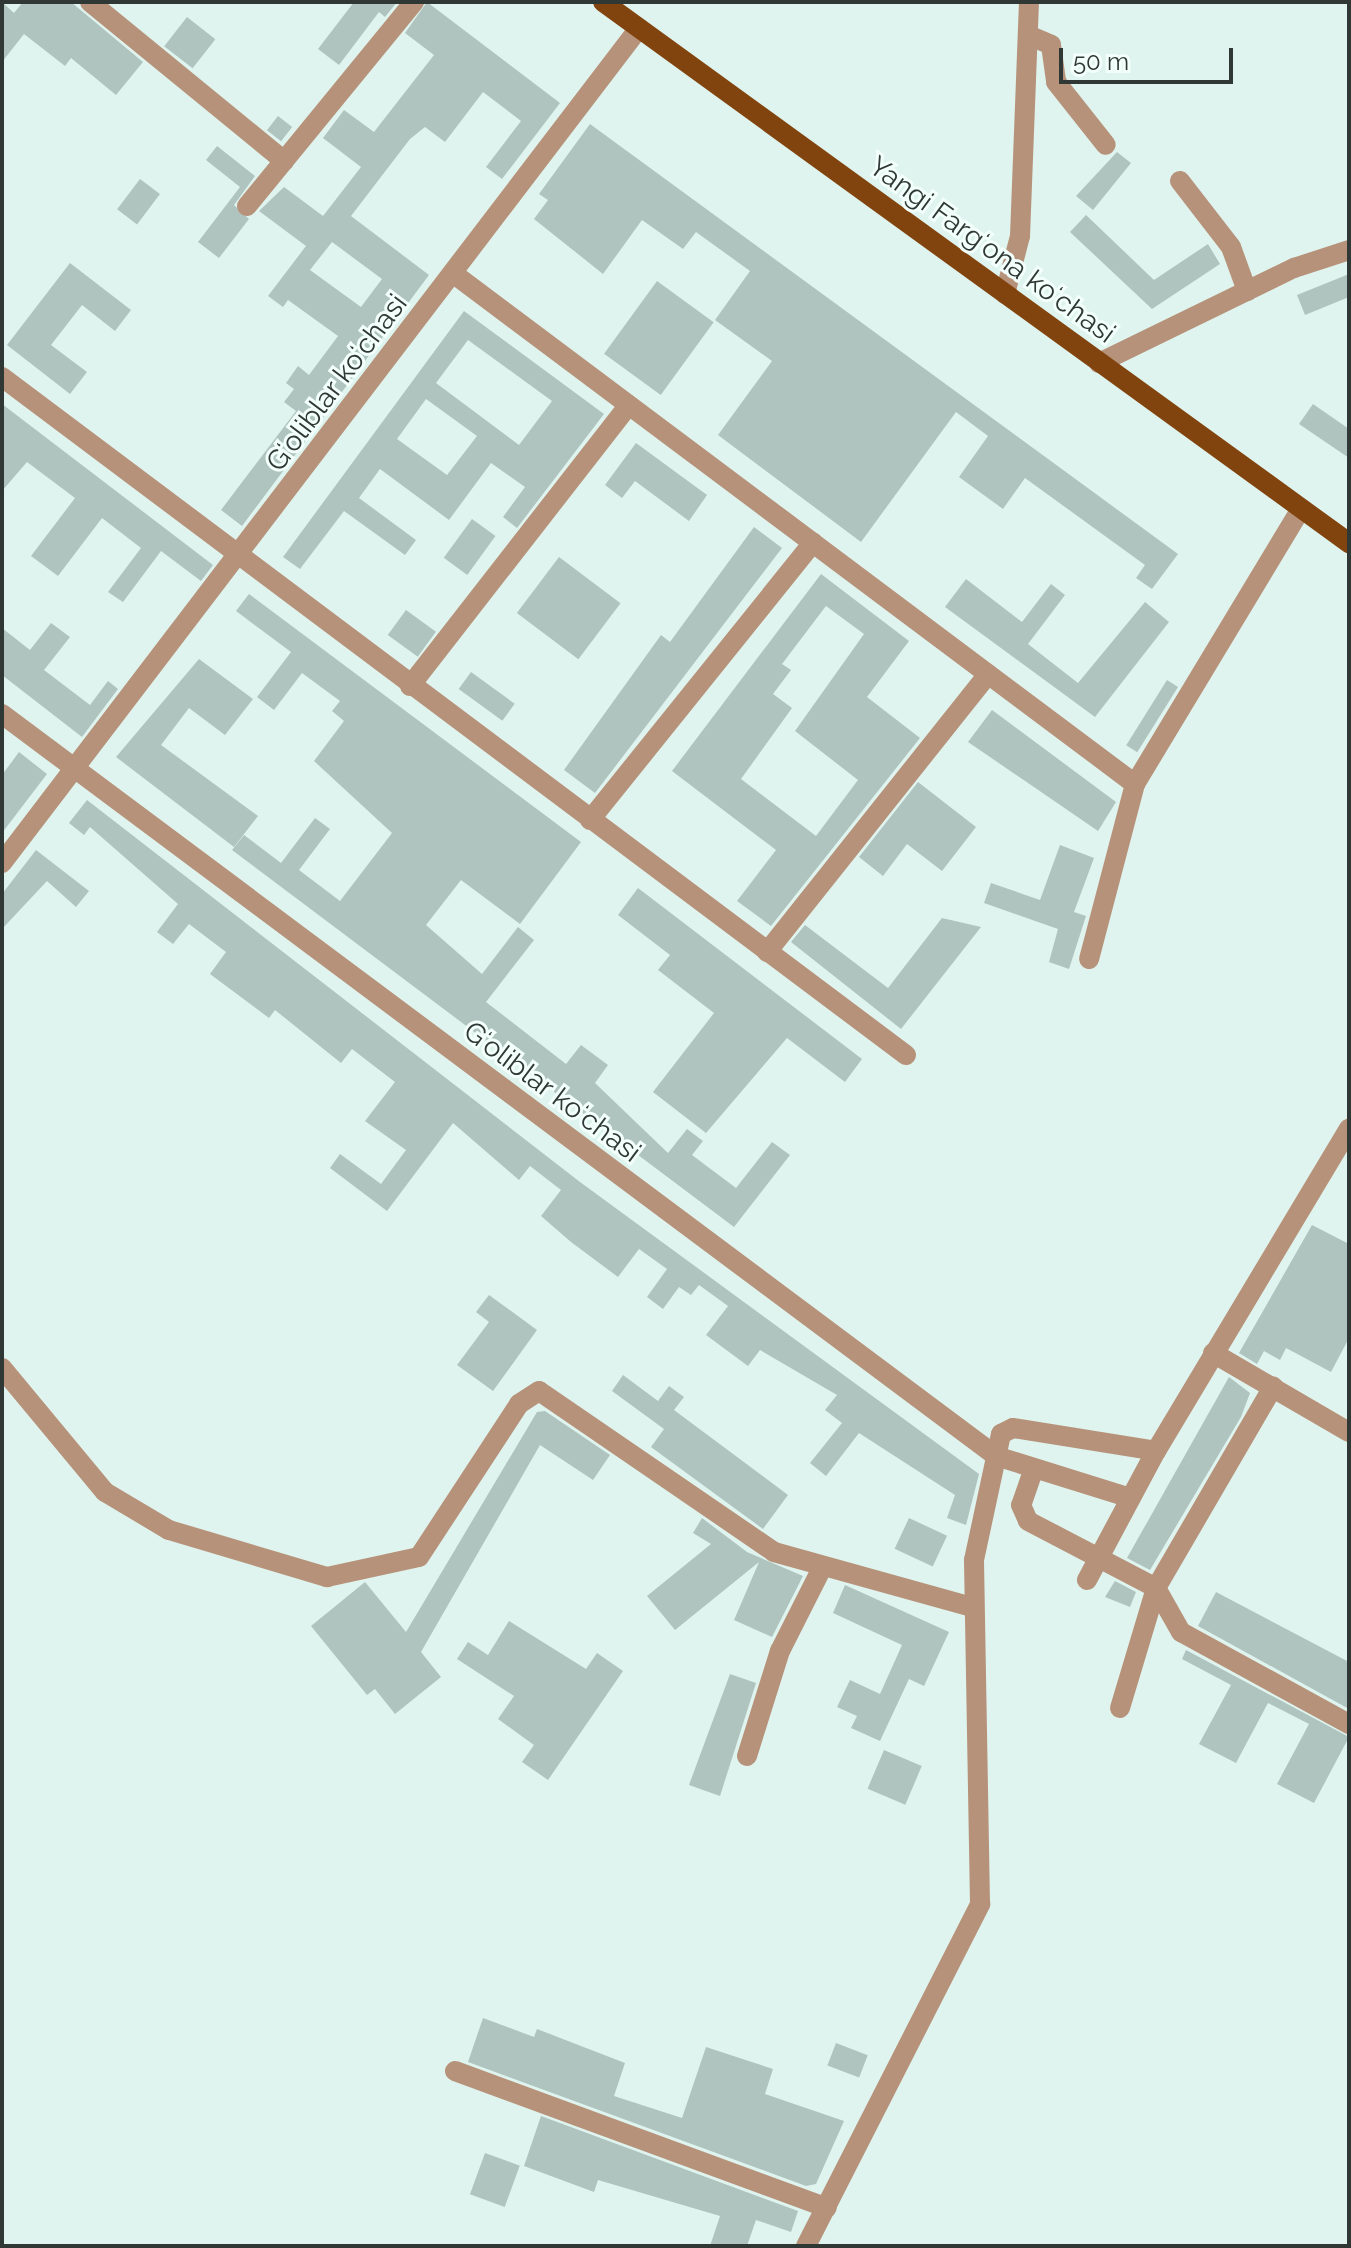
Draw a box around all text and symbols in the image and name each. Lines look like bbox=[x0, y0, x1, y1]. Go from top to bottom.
scale bar bbox=[1063, 32, 1237, 82]
text: 50 m bbox=[1073, 47, 1129, 76]
street label: Yangi Fargʻona koʻchasi bbox=[862, 149, 1122, 351]
street label: Gʻoliblar koʻchasi bbox=[259, 288, 415, 478]
street label: Gʻoliblar koʻchasi bbox=[457, 1014, 647, 1170]

